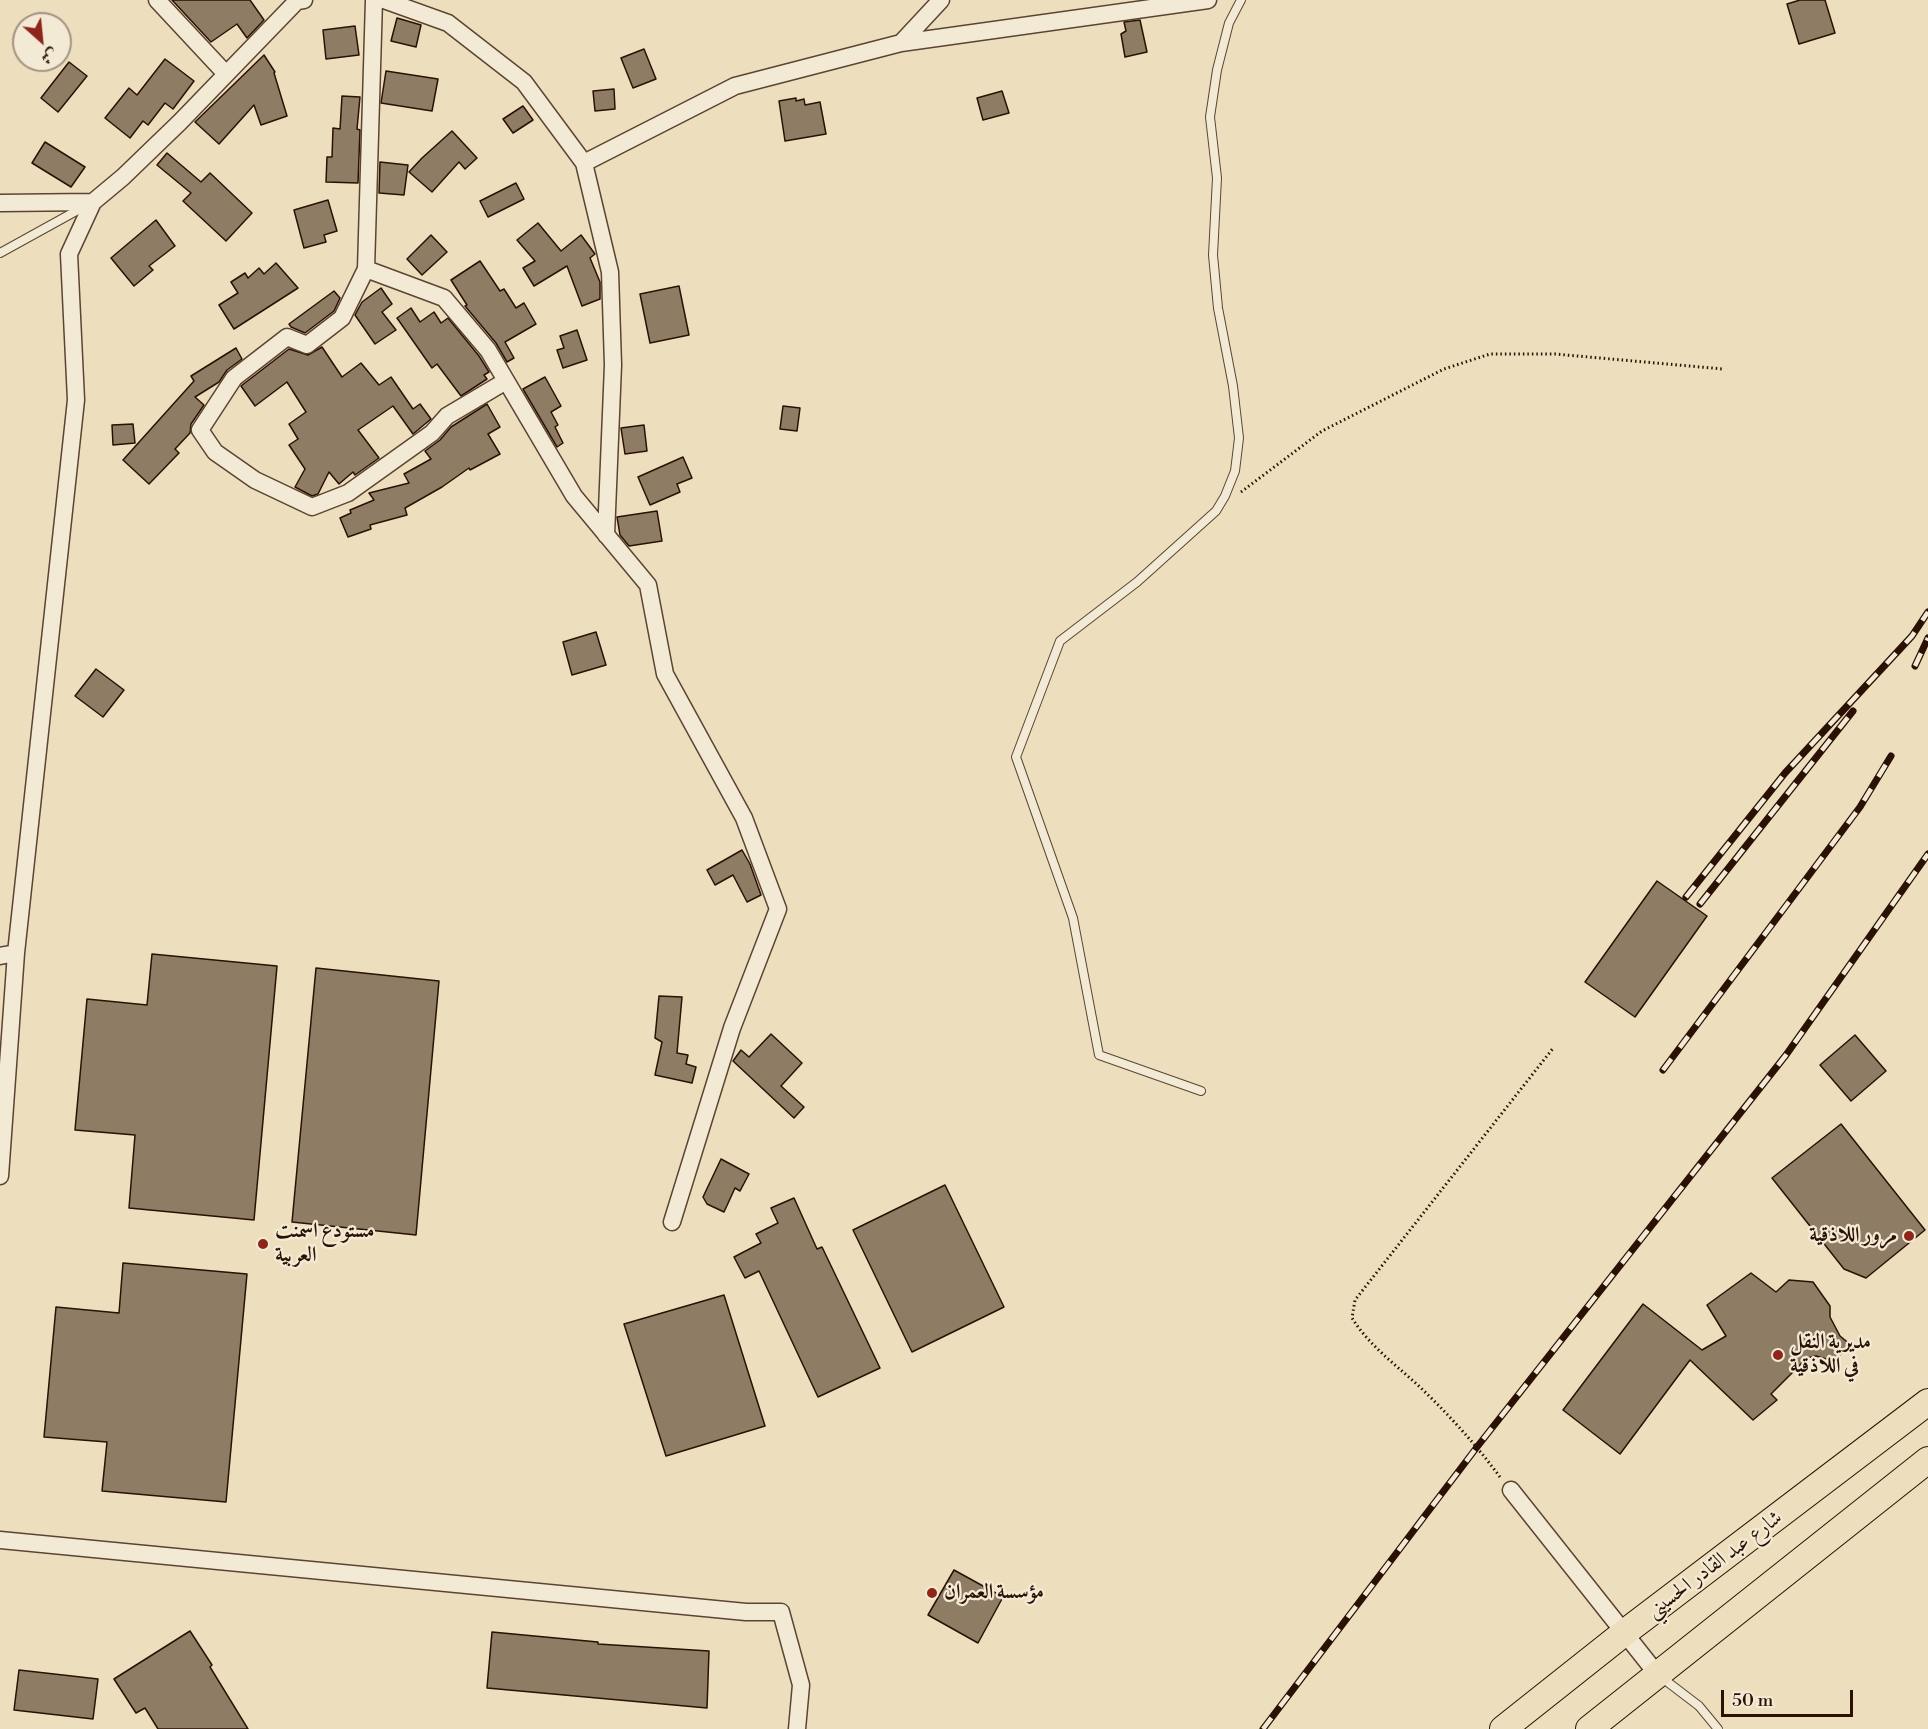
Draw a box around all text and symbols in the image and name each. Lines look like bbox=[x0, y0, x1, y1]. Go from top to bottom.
north arrow bbox=[12, 12, 72, 72]
text: ش bbox=[38, 44, 61, 69]
place label: مستودع اسمنت العربية bbox=[275, 1219, 374, 1269]
place label: مرور اللاذقية bbox=[1809, 1223, 1897, 1249]
marker: مرور اللاذقية bbox=[1902, 1229, 1916, 1243]
marker: مستودع اسمنت العربية bbox=[256, 1237, 270, 1251]
place label: مديرية النقل في اللاذقية bbox=[1790, 1330, 1871, 1380]
marker: مديرية النقل في اللاذقية bbox=[1771, 1348, 1785, 1362]
street label: شارع عبد القادر الحسيني bbox=[1642, 1506, 1788, 1624]
place label: مؤسسة العمران bbox=[944, 1580, 1044, 1606]
marker: مؤسسة العمران bbox=[925, 1586, 939, 1600]
scale bar bbox=[1724, 1678, 1856, 1716]
text: 50 m bbox=[1732, 1689, 1773, 1712]

